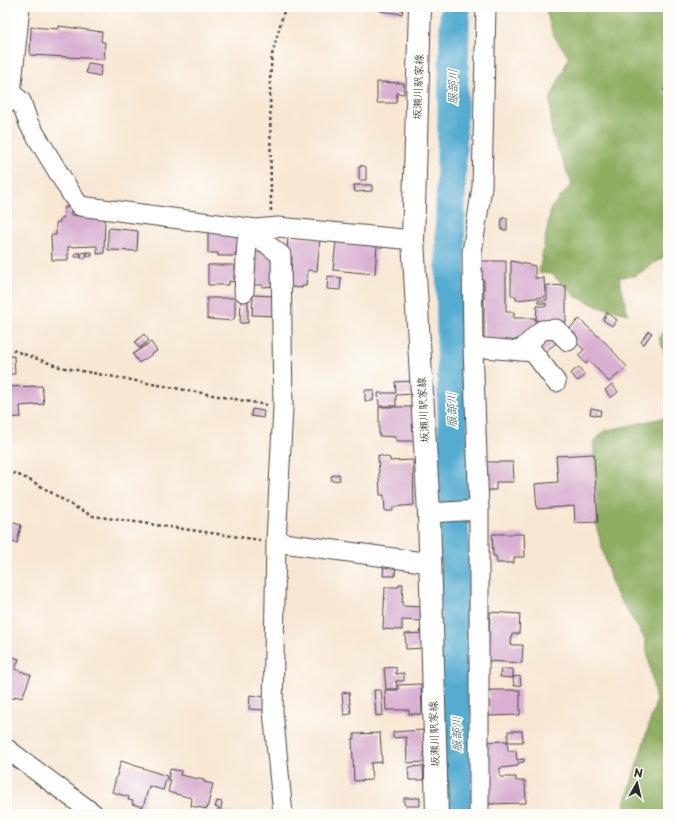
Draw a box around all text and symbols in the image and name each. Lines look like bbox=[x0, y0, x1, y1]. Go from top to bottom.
street label: 坂瀬川駅家線 bbox=[408, 54, 427, 120]
water label: 服部川 bbox=[443, 69, 461, 105]
street label: 坂瀬川駅家線 bbox=[412, 377, 433, 443]
water label: 服部川 bbox=[442, 392, 460, 428]
street label: 坂瀬川駅家線 bbox=[424, 701, 443, 767]
water label: 服部川 bbox=[447, 716, 465, 752]
north arrow bbox=[617, 763, 657, 803]
text: N bbox=[633, 764, 644, 782]

